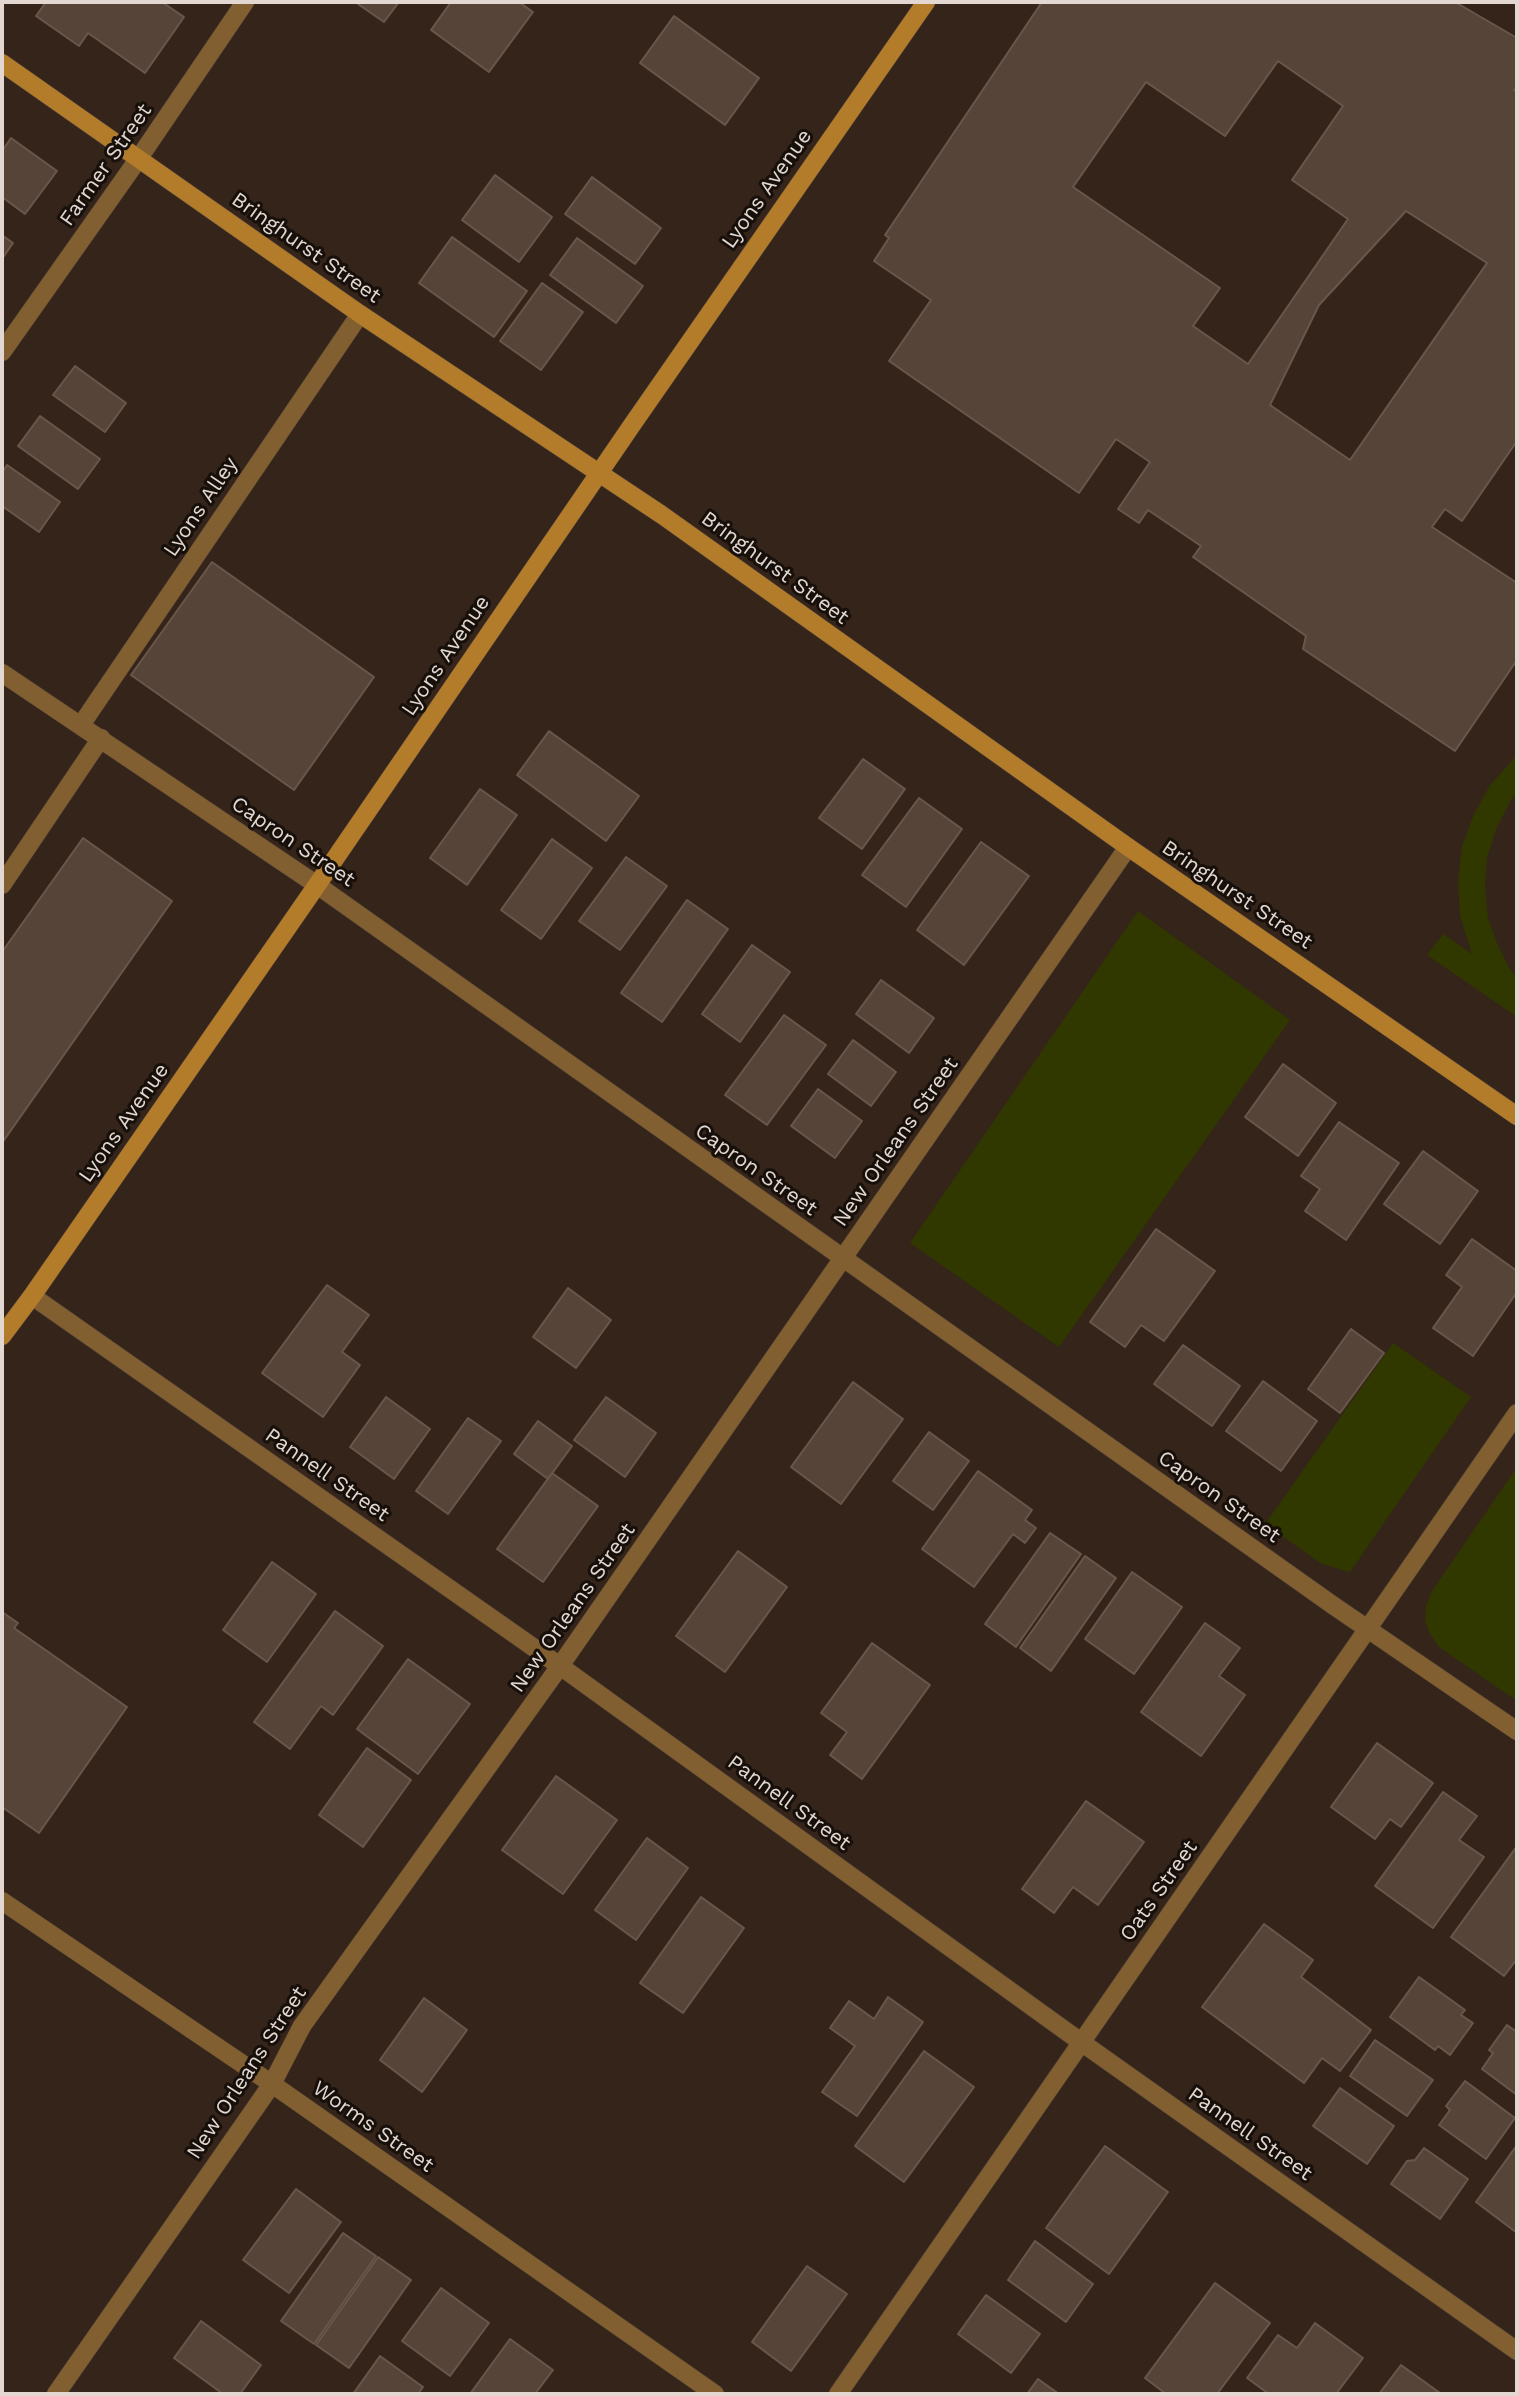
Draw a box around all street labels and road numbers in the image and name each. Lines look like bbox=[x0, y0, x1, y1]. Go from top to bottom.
street label: Farmer Street bbox=[55, 99, 157, 231]
street label: Lyons Avenue bbox=[717, 125, 817, 253]
street label: Bringhurst Street bbox=[227, 187, 385, 309]
street label: Lyons Alley bbox=[159, 452, 243, 562]
street label: Bringhurst Street bbox=[696, 506, 854, 630]
street label: Lyons Avenue bbox=[397, 591, 495, 721]
street label: Capron Street bbox=[226, 791, 360, 893]
street label: Bringhurst Street bbox=[1157, 835, 1317, 955]
street label: New Orleans Street bbox=[828, 1053, 964, 1231]
street label: Lyons Avenue bbox=[74, 1059, 174, 1187]
street label: Capron Street bbox=[690, 1118, 822, 1222]
street label: Pannell Street bbox=[260, 1423, 394, 1527]
street label: Capron Street bbox=[1153, 1445, 1285, 1549]
street label: New Orleans Street bbox=[505, 1519, 641, 1697]
street label: Pannell Street bbox=[723, 1750, 855, 1856]
street label: Oats Street bbox=[1115, 1836, 1203, 1946]
street label: New Orleans Street bbox=[182, 1982, 312, 2164]
street label: Worms Street bbox=[308, 2076, 438, 2178]
street label: Pannell Street bbox=[1183, 2082, 1317, 2186]

